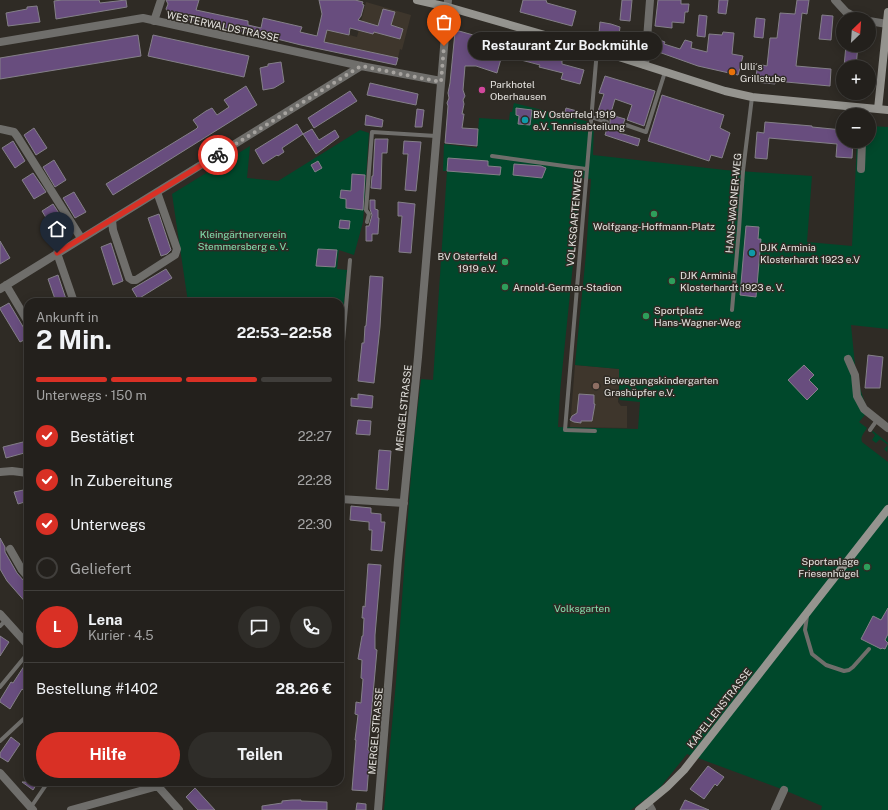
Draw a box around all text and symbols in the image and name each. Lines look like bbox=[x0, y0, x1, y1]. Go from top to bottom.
pin bbox=[427, 5, 461, 46]
street label: WESTERWALDSTRASSE bbox=[166, 8, 280, 44]
icon: bag bbox=[433, 11, 455, 33]
north arrow bbox=[836, 12, 876, 52]
map controls bbox=[836, 12, 876, 148]
callout: Restaurant Zur Bockmühle bbox=[468, 32, 662, 60]
text: Restaurant Zur Bockmühle bbox=[482, 38, 648, 53]
place label: Ulli´s Grillstube bbox=[740, 60, 786, 84]
button: + bbox=[836, 60, 876, 100]
marker: Ulli´s Grillstube bbox=[727, 67, 737, 77]
place label: Parkhotel Oberhausen bbox=[490, 78, 547, 102]
marker: Parkhotel Oberhausen bbox=[477, 85, 487, 95]
place label: BV Osterfeld 1919 e.V. Tennisabteilung bbox=[533, 108, 625, 132]
button: − bbox=[836, 108, 876, 148]
marker: BV Osterfeld 1919 e.V. Tennisabteilung bbox=[520, 115, 530, 125]
courier bbox=[198, 135, 238, 175]
icon: bike bbox=[207, 144, 229, 166]
street label: HANS-WAGNER-WEG bbox=[723, 152, 743, 254]
street label: VOLKSGARTENWEG bbox=[564, 169, 584, 267]
marker: Wolfgang-Hoffmann-Platz bbox=[649, 209, 659, 219]
pin bbox=[40, 212, 74, 253]
icon: home bbox=[46, 218, 68, 240]
place label: Wolfgang-Hoffmann-Platz bbox=[593, 220, 715, 232]
park label: Kleingärtnerverein Stemmersberg e. V. bbox=[198, 228, 288, 252]
place label: DJK Arminia Klosterhardt 1923 e.V bbox=[760, 241, 860, 265]
marker: DJK Arminia Klosterhardt 1923 e.V bbox=[747, 248, 757, 258]
place label: BV Osterfeld 1919 e.V. bbox=[437, 250, 497, 274]
marker: BV Osterfeld 1919 e.V. bbox=[500, 257, 510, 267]
place label: DJK Arminia Klosterhardt 1923 e. V. bbox=[680, 269, 784, 293]
marker: DJK Arminia Klosterhardt 1923 e. V. bbox=[667, 276, 677, 286]
place label: Arnold-Germar-Stadion bbox=[513, 281, 622, 293]
marker: Arnold-Germar-Stadion bbox=[500, 282, 510, 292]
place label: Sportplatz Hans-Wagner-Weg bbox=[654, 304, 741, 328]
text: Ankunft in bbox=[36, 310, 99, 325]
marker: Sportplatz Hans-Wagner-Weg bbox=[641, 311, 651, 321]
text: 2 Min. bbox=[36, 324, 112, 355]
text: 22:53–22:58 bbox=[237, 324, 332, 341]
street label: MERGELSTRASSE bbox=[392, 364, 414, 452]
place label: Bewegungskindergarten Grashüpfer e.V. bbox=[604, 374, 719, 398]
marker: Bewegungskindergarten Grashüpfer e.V. bbox=[591, 381, 601, 391]
text: Unterwegs · 150 m bbox=[36, 388, 147, 403]
icon: check bbox=[36, 425, 58, 447]
text: Bestätigt bbox=[70, 428, 134, 445]
text: 22:27 bbox=[298, 429, 332, 444]
icon: check bbox=[36, 469, 58, 491]
text: In Zubereitung bbox=[70, 472, 173, 489]
text: 22:28 bbox=[297, 473, 332, 488]
icon: check bbox=[36, 513, 58, 535]
text: Unterwegs bbox=[70, 516, 146, 533]
text: 22:30 bbox=[298, 517, 332, 532]
place label: Sportanlage Friesenhügel bbox=[798, 555, 859, 579]
text: Geliefert bbox=[70, 560, 132, 577]
marker: Sportanlage Friesenhügel bbox=[862, 562, 872, 572]
park label: Volksgarten bbox=[554, 602, 610, 614]
button: chat bbox=[238, 606, 280, 648]
button: phone bbox=[290, 606, 332, 648]
text: Lena bbox=[88, 611, 123, 628]
text: L bbox=[53, 618, 61, 635]
text: Kurier · 4.5 bbox=[88, 628, 154, 643]
street label: KAPELLENSTRASSE bbox=[684, 666, 754, 750]
text: Bestellung #1402 bbox=[36, 680, 158, 697]
text: 28.26 € bbox=[275, 680, 332, 697]
street label: MERGELSTRASSE bbox=[365, 687, 385, 775]
button: Hilfe bbox=[36, 732, 180, 778]
button: Teilen bbox=[188, 732, 332, 778]

